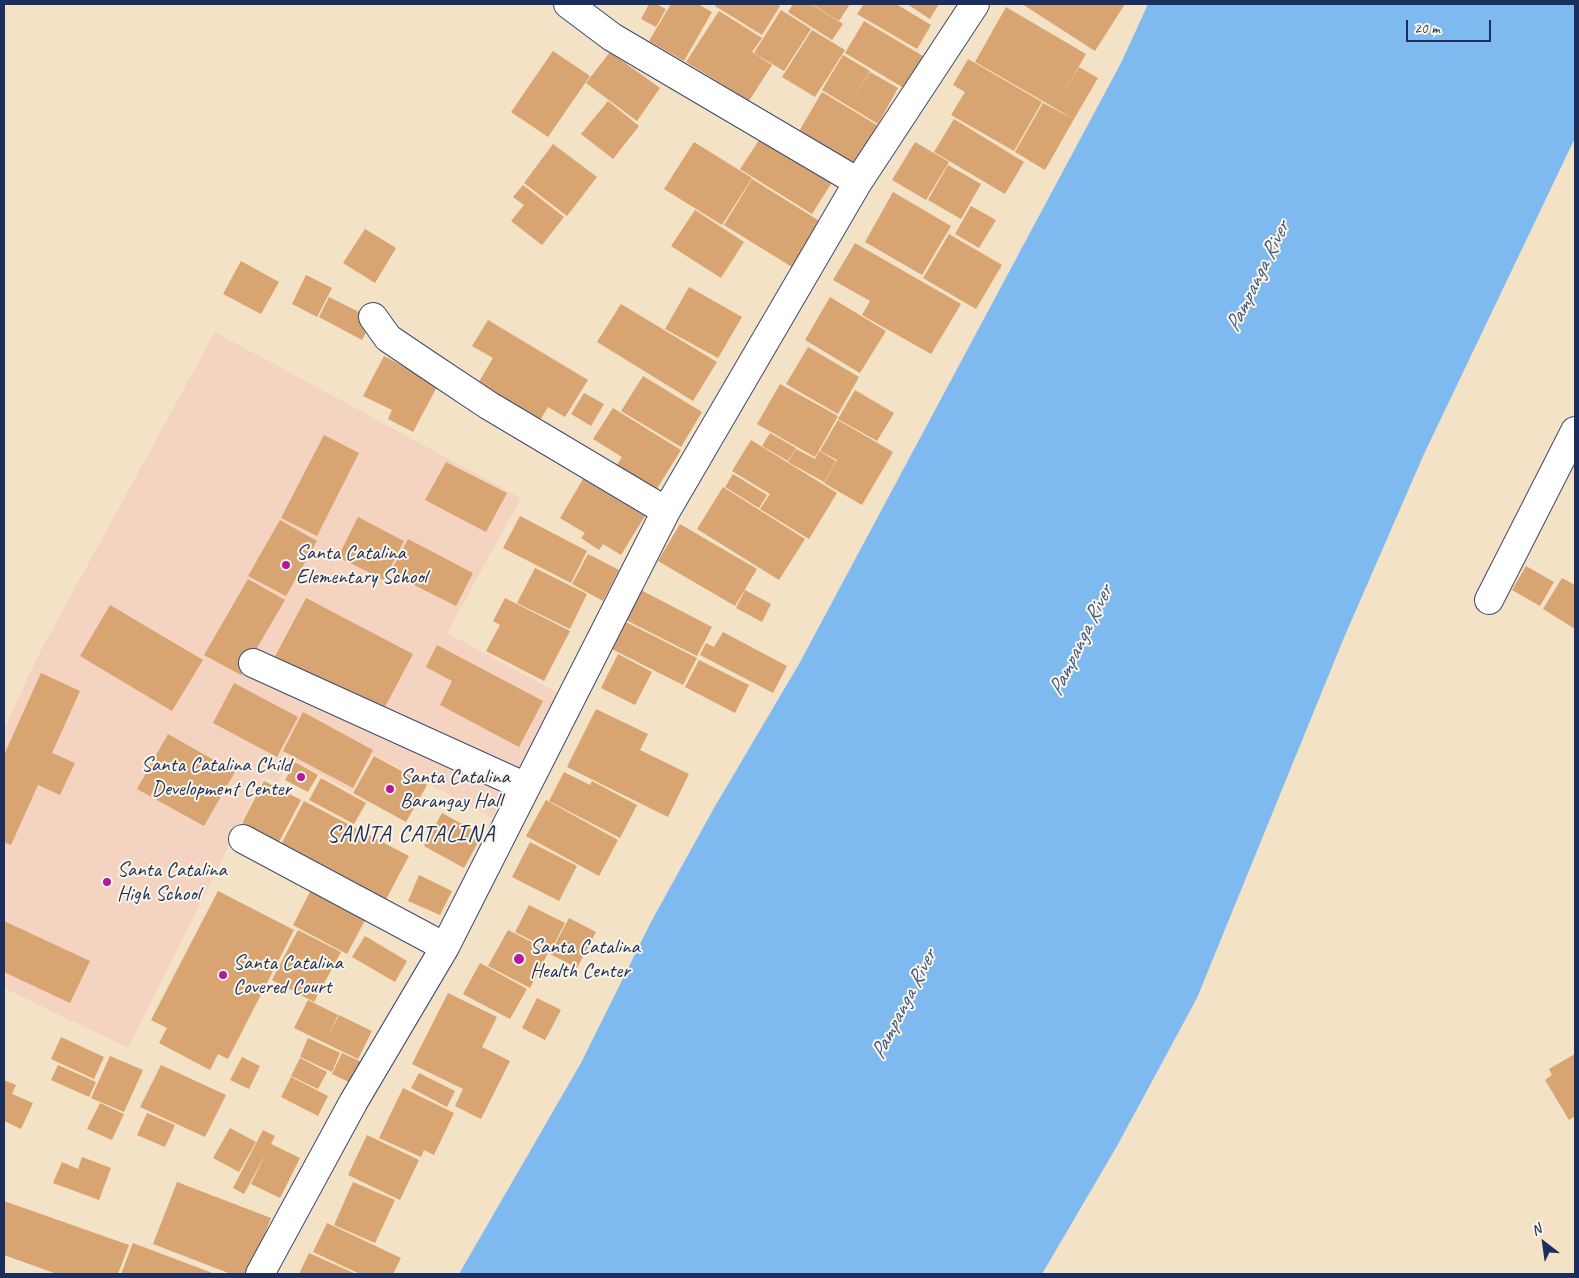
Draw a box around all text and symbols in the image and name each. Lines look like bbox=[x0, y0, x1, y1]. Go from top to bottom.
scale bar bbox=[1409, 10, 1494, 42]
text: 20 m bbox=[1414, 19, 1440, 38]
water label: Pampanga River bbox=[1220, 218, 1296, 336]
place label: Santa Catalina Elementary School bbox=[296, 540, 427, 590]
marker: Santa Catalina Elementary School bbox=[280, 559, 292, 571]
water label: Pampanga River bbox=[1043, 582, 1119, 700]
place label: Santa Catalina Child Development Center bbox=[141, 752, 291, 802]
place label: Santa Catalina Barangay Hall bbox=[400, 764, 510, 814]
marker: Santa Catalina Child Development Center bbox=[295, 771, 307, 783]
marker: Santa Catalina Barangay Hall bbox=[384, 783, 396, 795]
district label: SANTA CATALINA bbox=[325, 821, 497, 849]
place label: Santa Catalina High School bbox=[117, 857, 227, 907]
marker: Santa Catalina High School bbox=[101, 876, 113, 888]
place label: Santa Catalina Health Center bbox=[530, 934, 640, 984]
water label: Pampanga River bbox=[865, 946, 943, 1064]
place label: Santa Catalina Covered Court bbox=[233, 950, 343, 1000]
marker: Santa Catalina Health Center bbox=[512, 952, 526, 966]
marker: Santa Catalina Covered Court bbox=[217, 969, 229, 981]
north arrow bbox=[1519, 1218, 1569, 1268]
text: N bbox=[1528, 1220, 1544, 1239]

